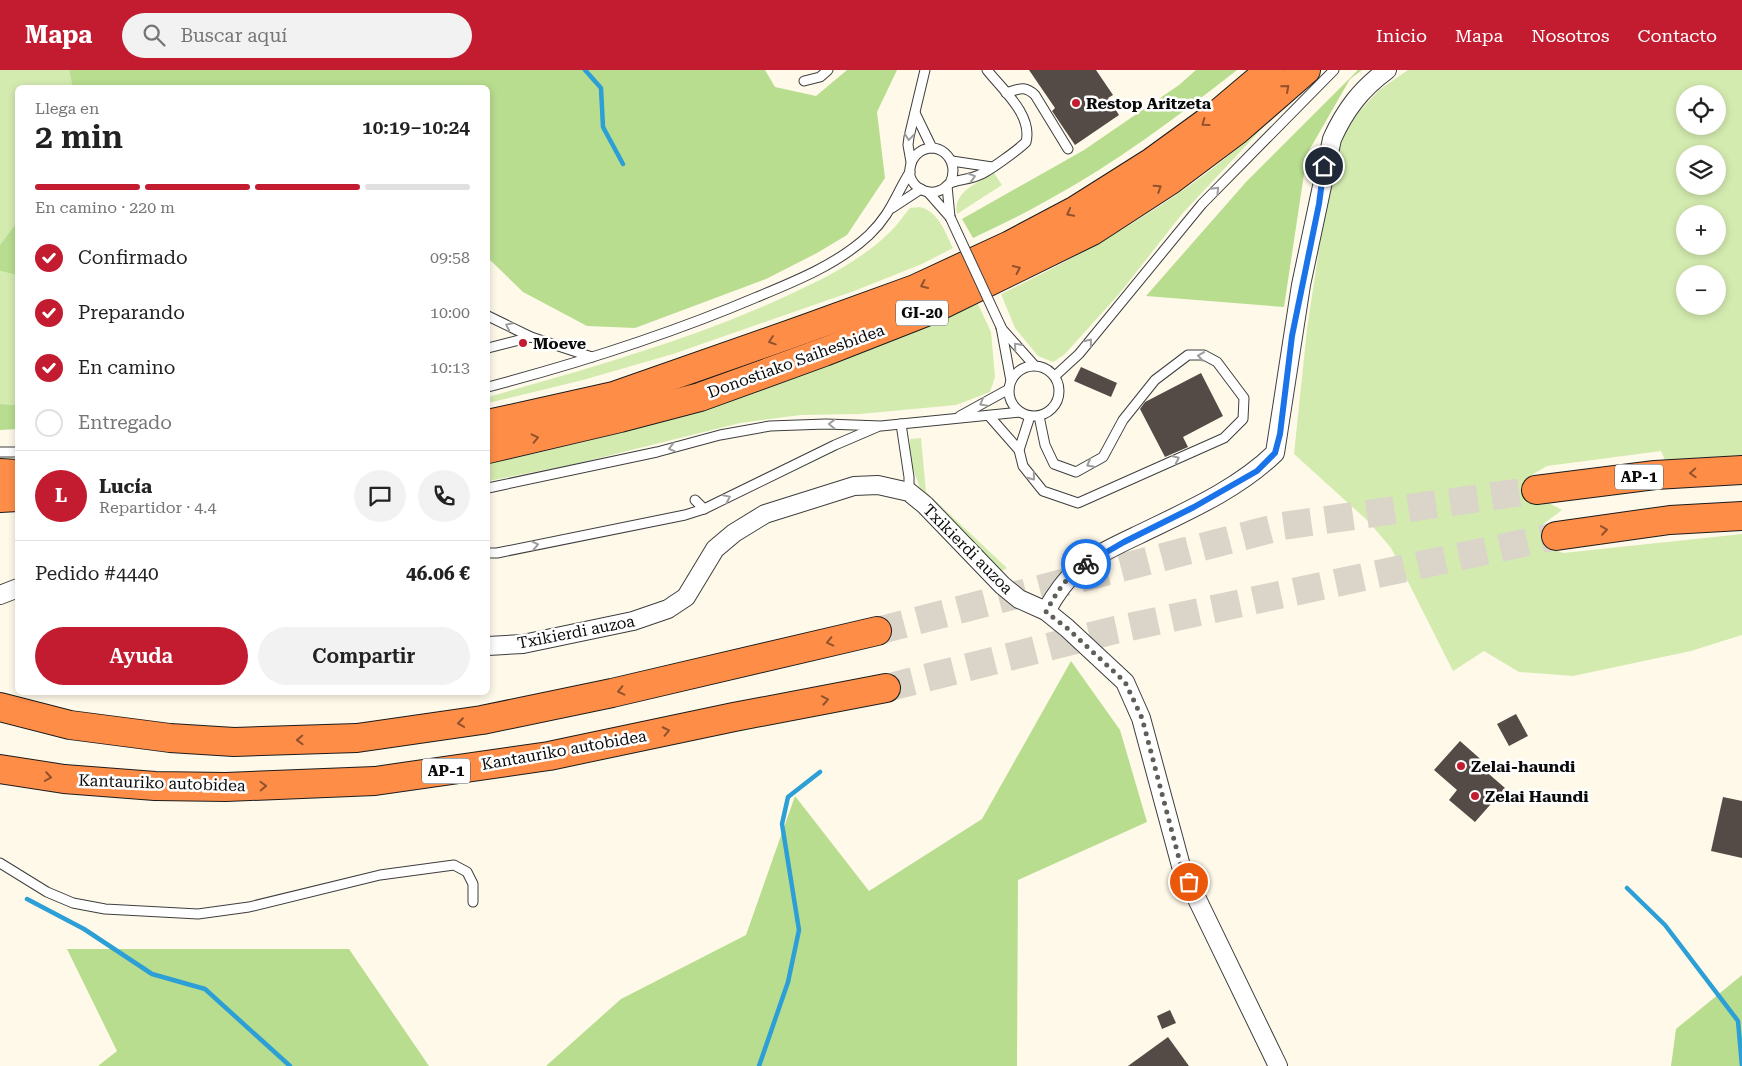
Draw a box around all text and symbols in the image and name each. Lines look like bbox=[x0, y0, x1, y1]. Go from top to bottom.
search box bbox=[122, 13, 472, 58]
text: Mapa bbox=[25, 21, 92, 49]
icon: search bbox=[140, 21, 168, 49]
text: Buscar aquí bbox=[180, 24, 287, 47]
text: Inicio bbox=[1376, 25, 1427, 46]
text: Mapa bbox=[1455, 25, 1503, 46]
text: Nosotros bbox=[1531, 25, 1609, 46]
text: Contacto bbox=[1637, 25, 1717, 46]
one-way arrow bbox=[1280, 85, 1289, 94]
map controls bbox=[1676, 85, 1726, 315]
button: locate bbox=[1676, 85, 1726, 135]
place label: Restop Aritzeta bbox=[1086, 94, 1212, 113]
marker: Restop Aritzeta bbox=[1070, 97, 1082, 109]
text: Llega en bbox=[35, 99, 99, 118]
text: 10:19–10:24 bbox=[362, 116, 470, 139]
text: 2 min bbox=[35, 118, 123, 156]
one-way arrow bbox=[1202, 118, 1211, 126]
one-way arrow bbox=[904, 134, 915, 142]
pin bbox=[1303, 145, 1345, 187]
button: layers bbox=[1676, 145, 1726, 195]
icon: home bbox=[1310, 152, 1338, 180]
one-way arrow bbox=[968, 173, 976, 183]
one-way arrow bbox=[1152, 185, 1162, 194]
one-way arrow bbox=[1210, 187, 1219, 196]
text: En camino · 220 m bbox=[35, 198, 175, 217]
button: + bbox=[1676, 205, 1726, 255]
one-way arrow bbox=[1066, 207, 1075, 217]
icon: check bbox=[35, 244, 63, 272]
text: Confirmado bbox=[78, 246, 188, 269]
text: 09:58 bbox=[430, 248, 470, 267]
one-way arrow bbox=[1012, 265, 1021, 275]
button: − bbox=[1676, 265, 1726, 315]
one-way arrow bbox=[920, 278, 929, 289]
icon: check bbox=[35, 299, 63, 327]
road number: GI-20 bbox=[896, 300, 948, 326]
text: Preparando bbox=[78, 301, 185, 324]
text: 10:00 bbox=[430, 303, 470, 322]
street label: Donostiako Saihesbidea bbox=[705, 320, 887, 402]
one-way arrow bbox=[506, 323, 515, 333]
place label: Moeve bbox=[533, 334, 586, 353]
one-way arrow bbox=[768, 335, 777, 345]
marker: Moeve bbox=[517, 337, 529, 349]
one-way arrow bbox=[1083, 338, 1092, 347]
one-way arrow bbox=[1014, 343, 1023, 352]
one-way arrow bbox=[1197, 352, 1206, 362]
icon: check bbox=[35, 354, 63, 382]
text: En camino bbox=[78, 356, 175, 379]
text: 10:13 bbox=[430, 358, 470, 377]
one-way arrow bbox=[980, 397, 989, 407]
text: Entregado bbox=[78, 411, 172, 434]
one-way arrow bbox=[828, 419, 836, 429]
one-way arrow bbox=[530, 433, 539, 444]
one-way arrow bbox=[668, 442, 677, 453]
one-way arrow bbox=[1171, 454, 1180, 465]
one-way arrow bbox=[1087, 458, 1096, 468]
road number: AP-1 bbox=[1615, 464, 1663, 490]
one-way arrow bbox=[1689, 467, 1697, 478]
button: chat bbox=[354, 470, 406, 522]
button: phone bbox=[418, 470, 470, 522]
one-way arrow bbox=[1026, 471, 1034, 480]
text: Lucía bbox=[99, 475, 152, 498]
text: L bbox=[55, 484, 67, 507]
one-way arrow bbox=[721, 494, 730, 504]
text: Repartidor · 4.4 bbox=[99, 498, 216, 517]
street label: Txikierdi auzoa bbox=[919, 500, 1017, 598]
one-way arrow bbox=[1600, 525, 1609, 535]
courier bbox=[1061, 539, 1111, 589]
one-way arrow bbox=[531, 540, 540, 550]
icon: bike bbox=[1072, 550, 1100, 578]
text: Pedido #4440 bbox=[35, 562, 159, 585]
text: 46.06 € bbox=[406, 562, 470, 585]
street label: Txikierdi auzoa bbox=[516, 611, 637, 653]
button: Ayuda bbox=[35, 627, 248, 685]
button: Compartir bbox=[258, 627, 470, 685]
one-way arrow bbox=[825, 636, 834, 647]
one-way arrow bbox=[616, 685, 625, 696]
one-way arrow bbox=[821, 695, 830, 705]
one-way arrow bbox=[457, 717, 465, 728]
street label: Kantauriko autobidea bbox=[480, 726, 648, 774]
one-way arrow bbox=[661, 726, 670, 737]
one-way arrow bbox=[296, 735, 304, 745]
place label: Zelai-haundi bbox=[1471, 757, 1576, 776]
road number: AP-1 bbox=[422, 758, 470, 784]
marker: Zelai-haundi bbox=[1455, 760, 1467, 772]
one-way arrow bbox=[44, 771, 53, 781]
street label: Kantauriko autobidea bbox=[78, 771, 246, 795]
one-way arrow bbox=[259, 780, 267, 791]
place label: Zelai Haundi bbox=[1485, 787, 1589, 806]
marker: Zelai Haundi bbox=[1469, 790, 1481, 802]
pin bbox=[1168, 861, 1210, 903]
icon: bag bbox=[1175, 868, 1203, 896]

